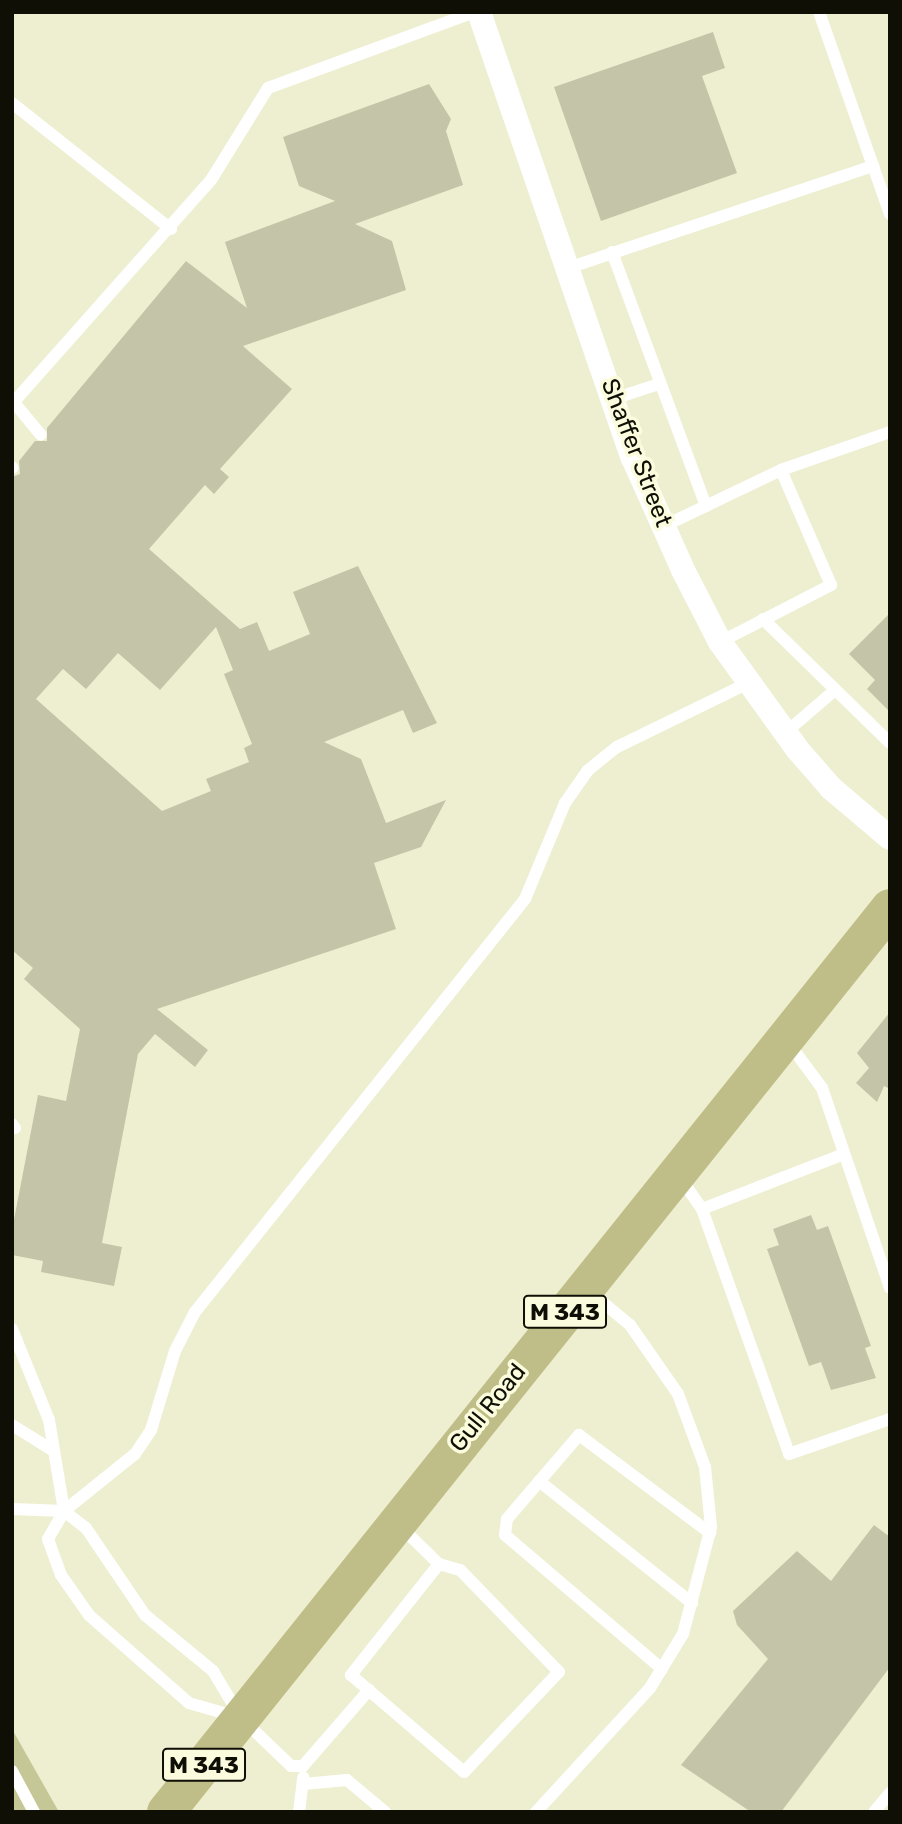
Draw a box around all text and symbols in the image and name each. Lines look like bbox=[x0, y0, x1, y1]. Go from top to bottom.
street label: Shaffer Street bbox=[594, 375, 678, 531]
road number: M 343 bbox=[523, 1292, 607, 1331]
street label: Gull Road bbox=[444, 1358, 532, 1458]
road number: M 343 bbox=[162, 1746, 246, 1784]

